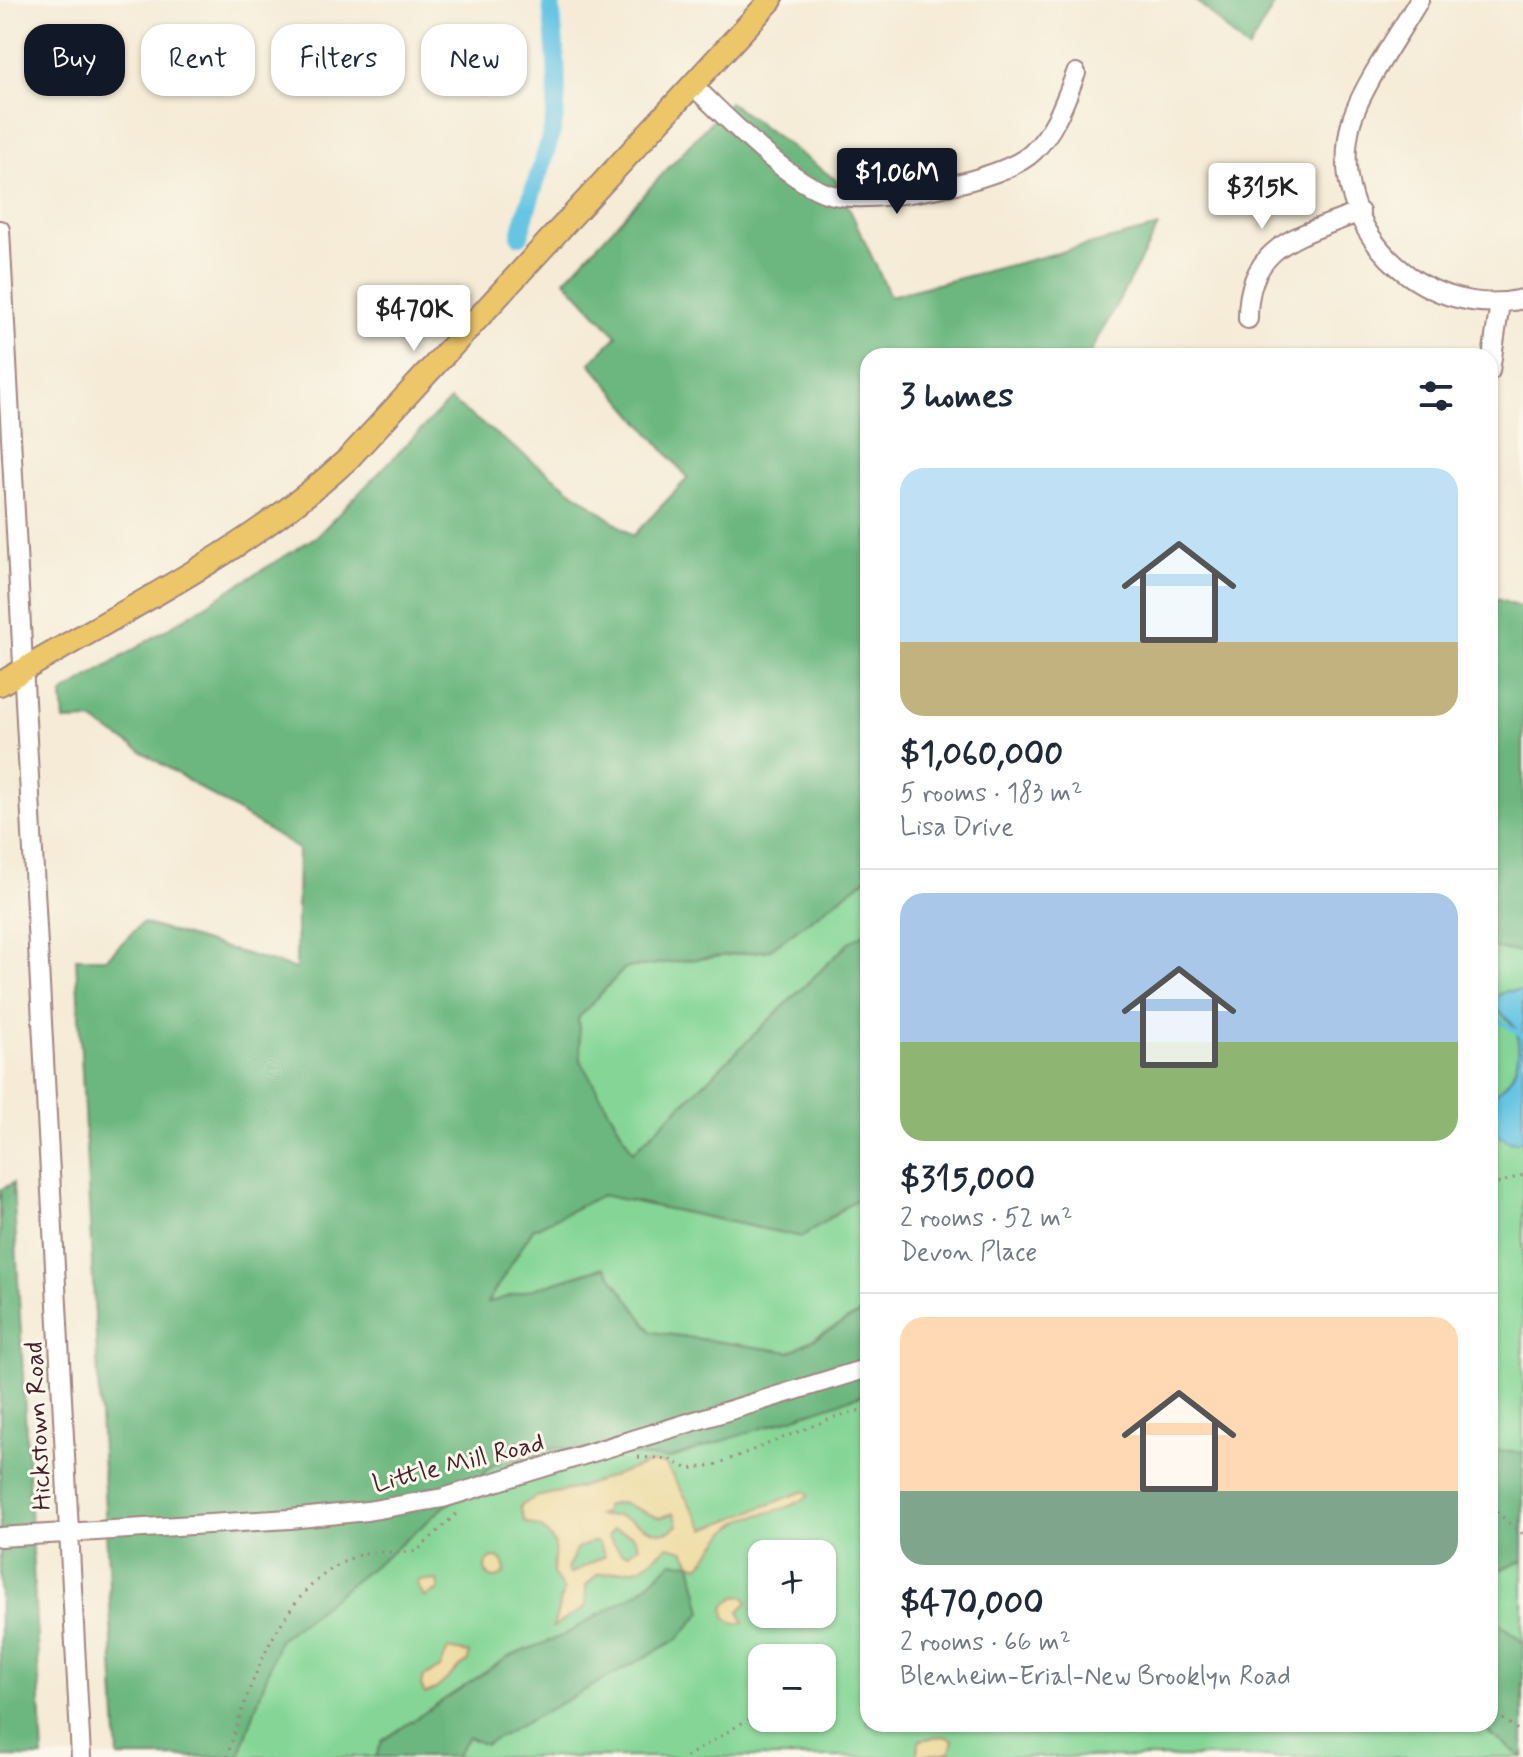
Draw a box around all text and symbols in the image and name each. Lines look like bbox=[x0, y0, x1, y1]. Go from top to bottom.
chip: Buy bbox=[24, 24, 125, 96]
chip: Rent bbox=[141, 24, 255, 96]
chip: Filters bbox=[271, 24, 405, 96]
chip: New bbox=[421, 24, 527, 96]
pin: $1.06M bbox=[832, 148, 962, 216]
text: $1.06M bbox=[855, 157, 939, 191]
pin: $315K bbox=[1206, 163, 1318, 231]
text: $315K bbox=[1226, 172, 1298, 206]
pin: $470K bbox=[358, 285, 470, 353]
text: $470K bbox=[375, 294, 453, 328]
text: 3 homes bbox=[900, 374, 1013, 419]
icon: filters bbox=[1414, 374, 1458, 418]
icon: home bbox=[1107, 520, 1251, 664]
text: $1,060,000 bbox=[900, 732, 1063, 777]
text: 5 rooms · 183 m² bbox=[900, 777, 1083, 811]
text: Lisa Drive bbox=[900, 811, 1014, 845]
icon: home bbox=[1107, 945, 1251, 1089]
text: $315,000 bbox=[900, 1157, 1035, 1202]
text: 2 rooms · 52 m² bbox=[900, 1202, 1072, 1236]
text: Devon Place bbox=[900, 1236, 1037, 1270]
street label: Hickstown Road bbox=[18, 1340, 60, 1511]
icon: home bbox=[1107, 1369, 1251, 1513]
street label: Little Mill Road bbox=[369, 1426, 548, 1502]
map controls bbox=[748, 1540, 836, 1732]
button: + bbox=[748, 1540, 836, 1628]
text: $470,000 bbox=[900, 1581, 1044, 1626]
text: 2 rooms · 66 m² bbox=[900, 1626, 1071, 1660]
button: − bbox=[748, 1644, 836, 1732]
text: Blenheim-Erial-New Brooklyn Road bbox=[900, 1660, 1291, 1694]

